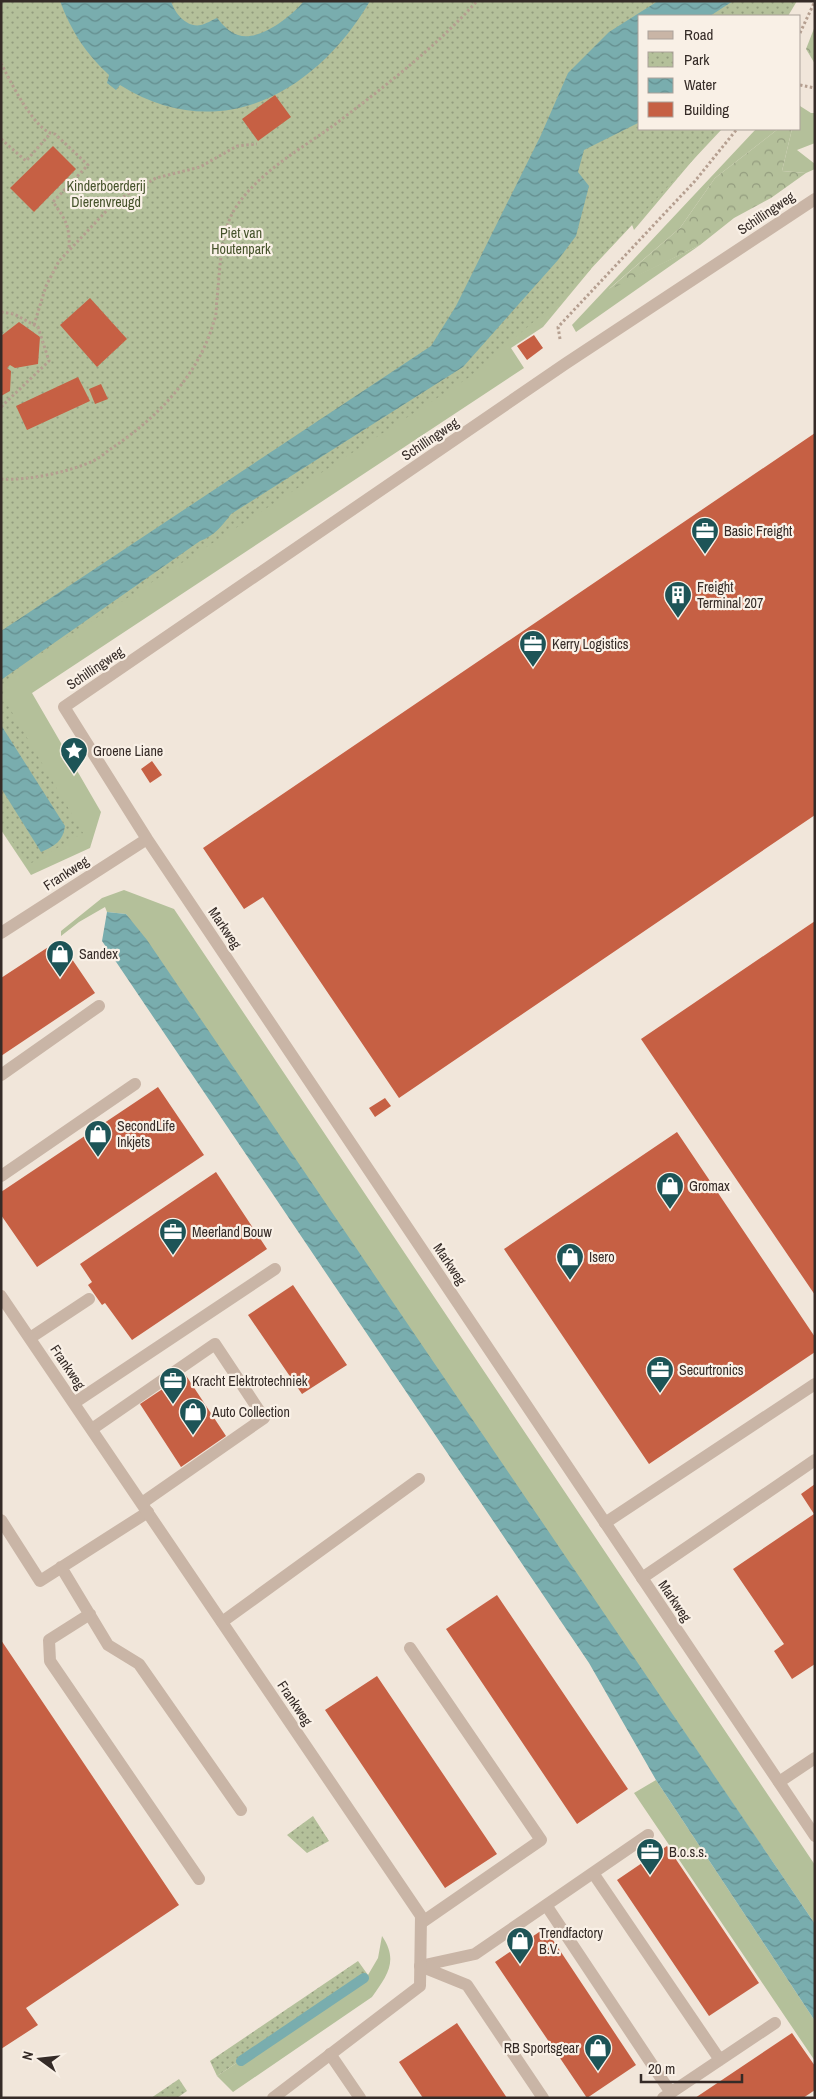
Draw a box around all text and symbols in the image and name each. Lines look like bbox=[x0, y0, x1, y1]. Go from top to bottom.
legend bbox=[638, 15, 801, 130]
text: Road bbox=[684, 24, 713, 45]
text: Park bbox=[684, 49, 710, 70]
text: Water bbox=[684, 74, 716, 95]
text: Building bbox=[684, 99, 729, 120]
park label: Kinderboerderij Dierenvreugd bbox=[66, 177, 146, 211]
street label: Schillingweg bbox=[734, 187, 799, 239]
park label: Piet van Houtenpark bbox=[211, 224, 271, 258]
street label: Schillingweg bbox=[398, 413, 463, 465]
office icon: Basic Freight bbox=[690, 516, 720, 555]
place label: Basic Freight bbox=[724, 522, 792, 540]
place label: Freight Terminal 207 bbox=[697, 578, 763, 612]
building icon: Freight Terminal 207 bbox=[663, 580, 693, 619]
office icon: Kerry Logistics bbox=[518, 629, 548, 668]
place label: Kerry Logistics bbox=[552, 635, 629, 653]
street label: Schillingweg bbox=[63, 642, 128, 694]
place icon: Groene Liane bbox=[59, 736, 89, 775]
place label: Groene Liane bbox=[93, 742, 163, 760]
street label: Frankweg bbox=[40, 851, 93, 894]
street label: Markweg bbox=[205, 904, 246, 953]
shop icon: Sandex bbox=[45, 939, 75, 978]
place label: Sandex bbox=[79, 945, 118, 963]
place label: SecondLife Inkjets bbox=[117, 1117, 175, 1151]
shop icon: SecondLife Inkjets bbox=[83, 1119, 113, 1158]
shop icon: Gromax bbox=[655, 1171, 685, 1210]
place label: Gromax bbox=[689, 1177, 730, 1195]
office icon: Meerland Bouw bbox=[158, 1217, 188, 1256]
place label: Meerland Bouw bbox=[192, 1223, 272, 1241]
street label: Markweg bbox=[430, 1240, 471, 1289]
shop icon: Isero bbox=[555, 1242, 585, 1281]
place label: Isero bbox=[589, 1248, 615, 1266]
street label: Frankweg bbox=[46, 1341, 90, 1393]
office icon: Securtronics bbox=[645, 1355, 675, 1394]
place label: Securtronics bbox=[679, 1361, 744, 1379]
office icon: Kracht Elektrotechniek bbox=[158, 1366, 188, 1405]
place label: Kracht Elektrotechniek bbox=[192, 1372, 308, 1390]
shop icon: Auto Collection bbox=[178, 1397, 208, 1436]
place label: Auto Collection bbox=[211, 1403, 290, 1421]
street label: Markweg bbox=[655, 1577, 696, 1626]
street label: Frankweg bbox=[273, 1677, 317, 1729]
office icon: B.o.s.s. bbox=[635, 1837, 665, 1876]
place label: B.o.s.s. bbox=[669, 1843, 707, 1861]
place label: Trendfactory B.V. bbox=[539, 1924, 603, 1958]
shop icon: Trendfactory B.V. bbox=[505, 1926, 535, 1965]
shop icon: RB Sportsgear bbox=[583, 2033, 613, 2072]
north arrow bbox=[15, 2034, 65, 2084]
place label: RB Sportsgear bbox=[504, 2039, 579, 2057]
text: N bbox=[18, 2049, 37, 2062]
scale bar bbox=[641, 2052, 742, 2084]
text: 20 m bbox=[648, 2058, 675, 2079]

